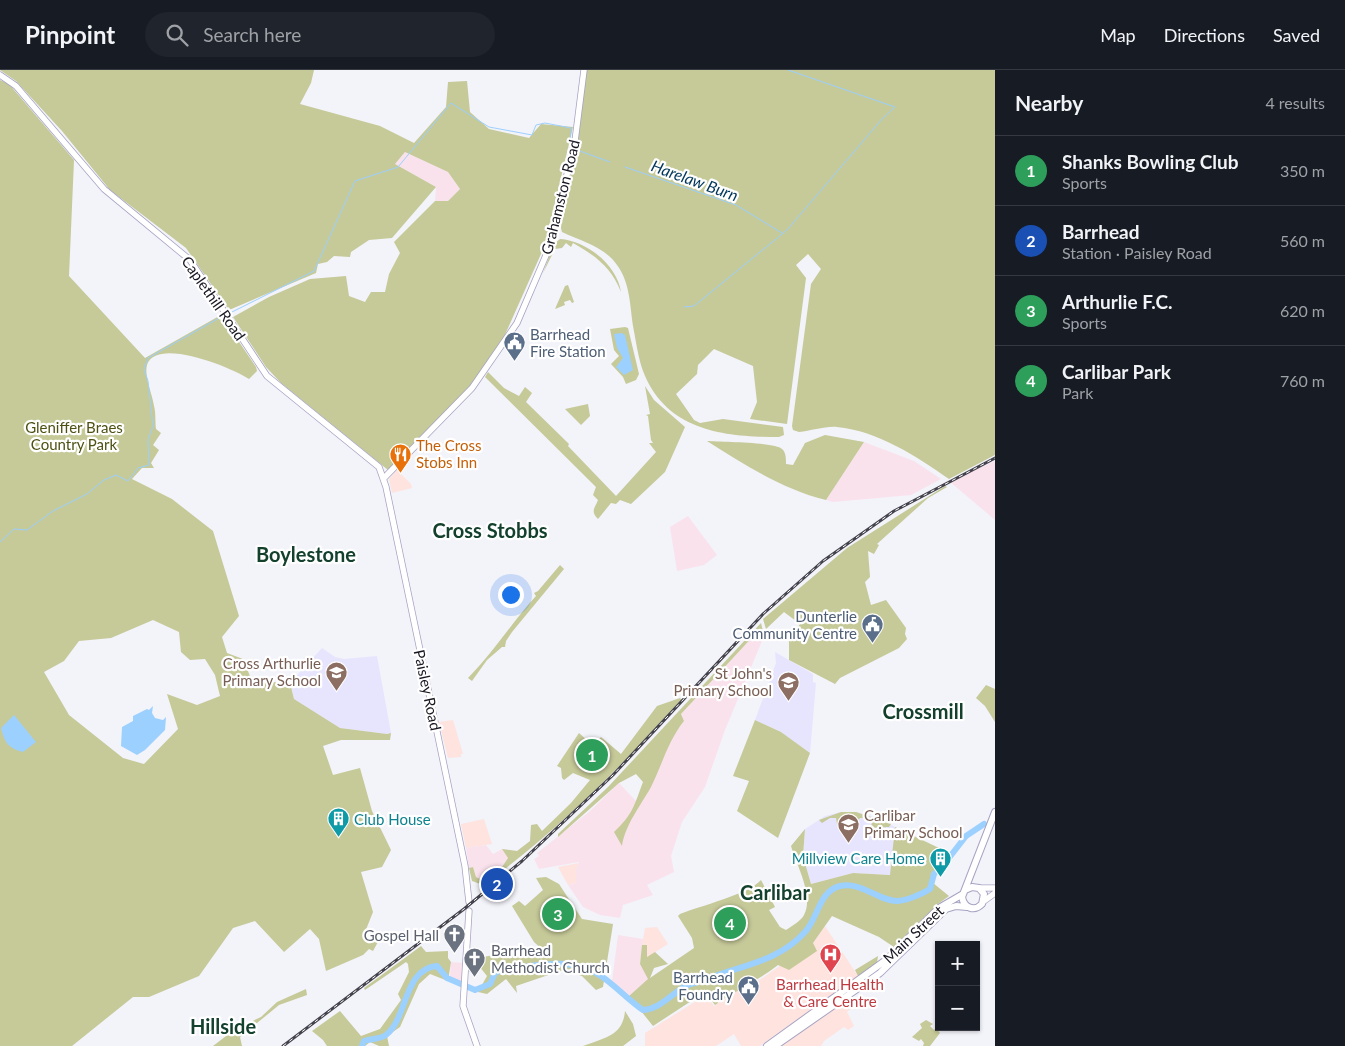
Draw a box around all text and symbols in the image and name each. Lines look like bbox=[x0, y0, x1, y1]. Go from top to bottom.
search box bbox=[145, 12, 495, 57]
text: Pinpoint bbox=[25, 20, 115, 49]
icon: search bbox=[163, 21, 191, 49]
text: Search here bbox=[203, 23, 301, 46]
text: Map bbox=[1100, 24, 1136, 46]
text: Directions bbox=[1164, 24, 1245, 46]
text: Saved bbox=[1273, 24, 1320, 46]
text: Nearby bbox=[1015, 90, 1083, 115]
text: 4 results bbox=[1265, 93, 1325, 112]
street label: Grahamston Road bbox=[537, 138, 583, 256]
text: Shanks Bowling Club bbox=[1062, 150, 1239, 173]
water label: Harelaw Burn bbox=[649, 156, 741, 204]
text: 1 bbox=[1026, 161, 1036, 180]
text: 350 m bbox=[1280, 161, 1325, 180]
text: Sports bbox=[1062, 173, 1107, 192]
text: Barrhead bbox=[1062, 220, 1139, 243]
text: 2 bbox=[1026, 231, 1036, 250]
text: 560 m bbox=[1280, 231, 1325, 250]
text: Station · Paisley Road bbox=[1062, 243, 1212, 262]
street label: Caplethill Road bbox=[178, 252, 250, 344]
text: Arthurlie F.C. bbox=[1062, 290, 1173, 313]
text: 3 bbox=[1026, 301, 1036, 320]
text: 620 m bbox=[1280, 301, 1325, 320]
text: Sports bbox=[1062, 313, 1107, 332]
place label: Barrhead Fire Station bbox=[530, 325, 606, 360]
public building icon: Barrhead Fire Station bbox=[502, 331, 526, 362]
text: Carlibar Park bbox=[1062, 360, 1171, 383]
text: 4 bbox=[1026, 371, 1036, 390]
text: 760 m bbox=[1280, 371, 1325, 390]
text: Park bbox=[1062, 383, 1093, 402]
park label: Gleniffer Braes Country Park bbox=[25, 418, 123, 453]
place label: The Cross Stobs Inn bbox=[416, 436, 481, 471]
restaurant icon: The Cross Stobs Inn bbox=[388, 442, 412, 473]
district label: Cross Stobbs bbox=[432, 518, 548, 542]
district label: Boylestone bbox=[256, 542, 356, 566]
your location bbox=[498, 582, 524, 608]
place label: Dunterlie Community Centre bbox=[733, 607, 857, 642]
public building icon: Dunterlie Community Centre bbox=[861, 613, 885, 644]
street label: Paisley Road bbox=[411, 648, 445, 732]
place label: Cross Arthurlie Primary School bbox=[222, 654, 321, 689]
school or university icon: Cross Arthurlie Primary School bbox=[325, 660, 349, 691]
place label: St John's Primary School bbox=[673, 664, 772, 699]
school or university icon: St John's Primary School bbox=[776, 670, 800, 701]
district label: Crossmill bbox=[882, 699, 964, 723]
pin: 1 bbox=[576, 736, 608, 774]
place label: Carlibar Primary School bbox=[864, 806, 963, 841]
building icon: Club House bbox=[326, 807, 350, 838]
place label: Club House bbox=[354, 810, 431, 828]
school or university icon: Carlibar Primary School bbox=[836, 812, 860, 843]
building icon: Millview Care Home bbox=[929, 846, 953, 877]
place label: Millview Care Home bbox=[792, 849, 925, 867]
pin: 2 bbox=[481, 865, 513, 903]
district label: Carlibar bbox=[740, 880, 810, 904]
pin: 3 bbox=[542, 895, 574, 933]
street label: Main Street bbox=[879, 901, 948, 967]
pin: 4 bbox=[714, 904, 746, 942]
church icon: Gospel Hall bbox=[443, 923, 467, 954]
place label: Gospel Hall bbox=[364, 926, 439, 944]
place label: Barrhead Methodist Church bbox=[491, 941, 610, 976]
map controls bbox=[935, 941, 980, 1031]
button: + bbox=[935, 941, 980, 986]
hospital icon: Barrhead Health & Care Centre bbox=[818, 943, 842, 974]
church icon: Barrhead Methodist Church bbox=[463, 947, 487, 978]
place label: Barrhead Foundry bbox=[673, 968, 733, 1003]
public building icon: Barrhead Foundry bbox=[737, 974, 761, 1005]
place label: Barrhead Health & Care Centre bbox=[776, 975, 884, 1010]
button: − bbox=[935, 986, 980, 1031]
district label: Hillside bbox=[190, 1014, 256, 1038]

